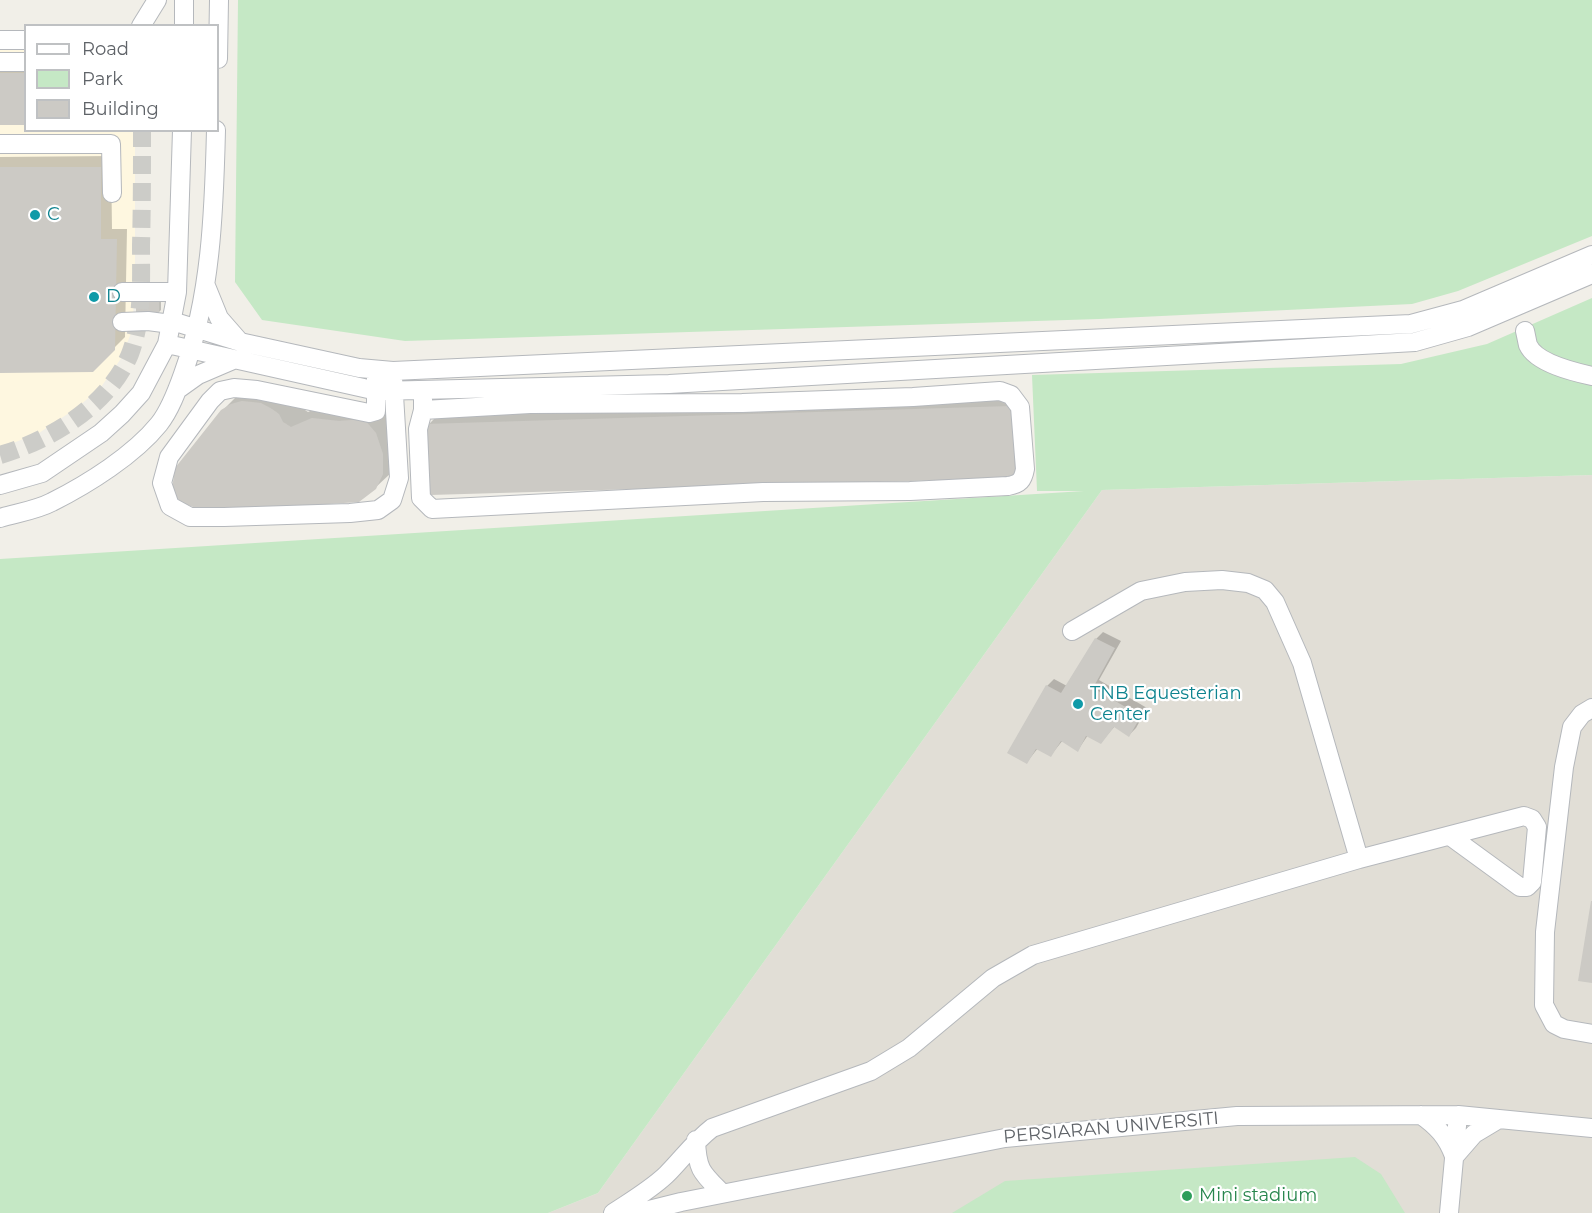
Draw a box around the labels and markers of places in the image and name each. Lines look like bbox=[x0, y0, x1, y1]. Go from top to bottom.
place label: C bbox=[47, 204, 60, 226]
marker: C bbox=[28, 208, 42, 222]
place label: D bbox=[106, 286, 121, 308]
marker: D bbox=[87, 290, 101, 304]
place label: TNB Equesterian Center bbox=[1090, 683, 1242, 726]
marker: TNB Equesterian Center bbox=[1071, 697, 1085, 711]
place label: Mini stadium bbox=[1199, 1185, 1317, 1207]
marker: Mini stadium bbox=[1180, 1189, 1194, 1203]

